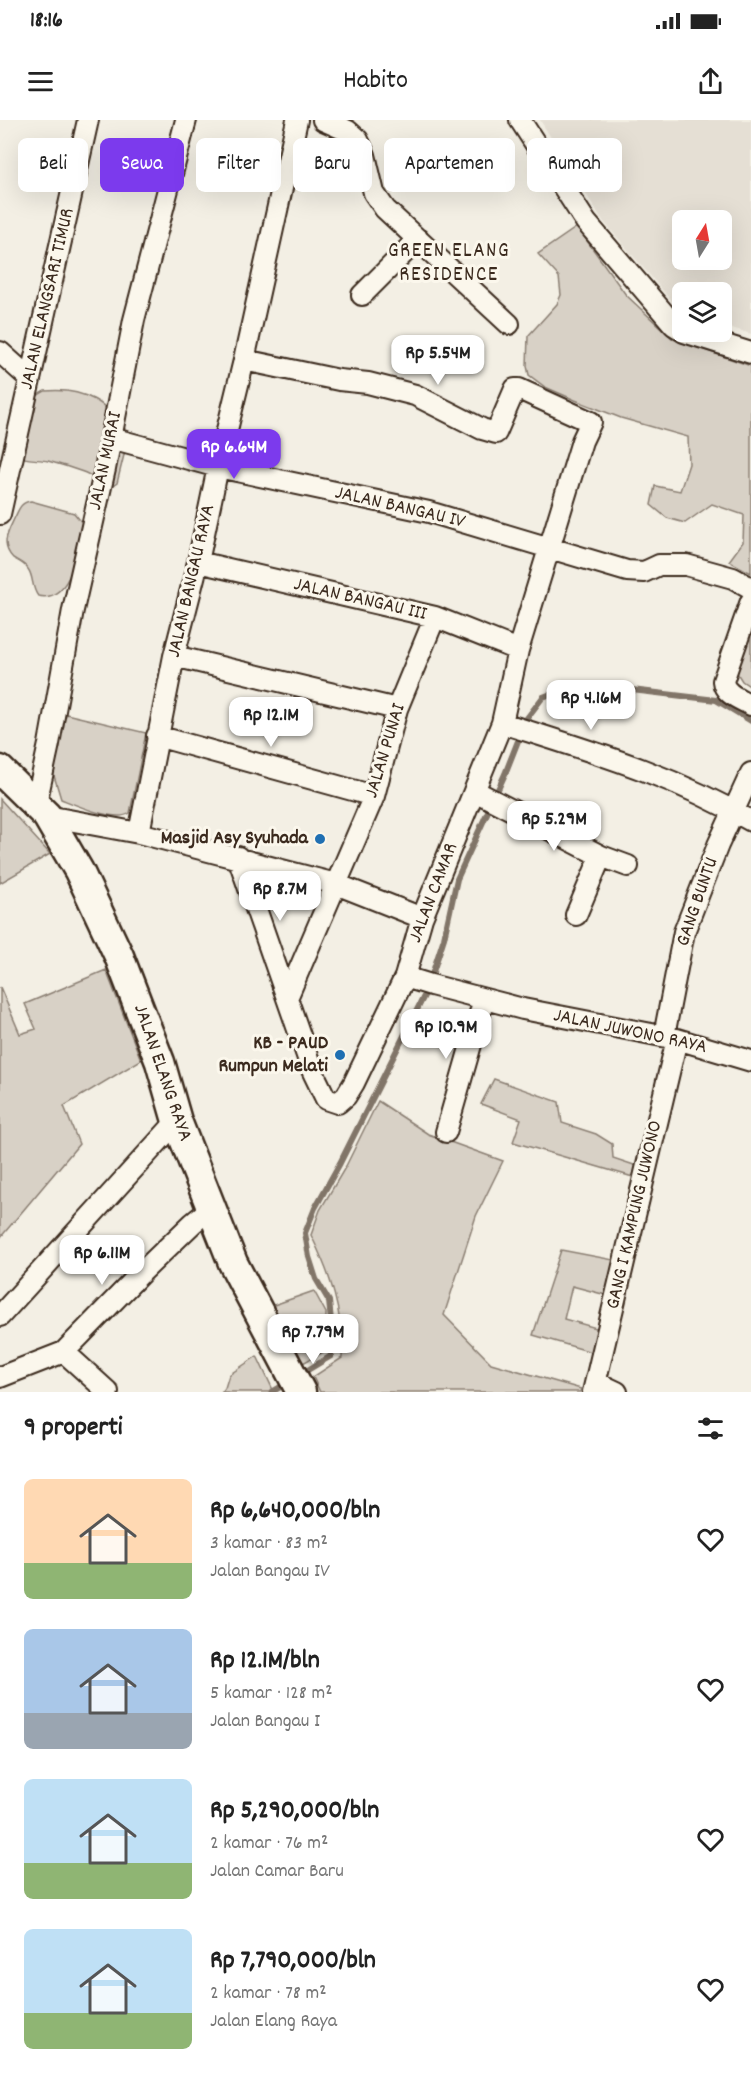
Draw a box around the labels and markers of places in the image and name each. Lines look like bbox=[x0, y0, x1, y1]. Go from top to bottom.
pin: Rp 5.54M bbox=[376, 335, 500, 386]
pin: Rp 6.64M bbox=[172, 429, 296, 480]
pin: Rp 4.16M bbox=[529, 680, 653, 731]
pin: Rp 12.1M bbox=[209, 697, 333, 748]
pin: Rp 5.29M bbox=[492, 801, 616, 852]
place label: Masjid Asy Syuhada bbox=[161, 825, 309, 853]
marker: Masjid Asy Syuhada bbox=[313, 832, 327, 846]
pin: Rp 8.7M bbox=[225, 871, 335, 922]
pin: Rp 10.9M bbox=[384, 1009, 508, 1060]
place label: KB - PAUD Rumpun Melati bbox=[219, 1030, 329, 1081]
marker: KB - PAUD Rumpun Melati bbox=[333, 1048, 347, 1062]
pin: Rp 6.11M bbox=[40, 1235, 164, 1286]
pin: Rp 7.79M bbox=[251, 1314, 375, 1365]

